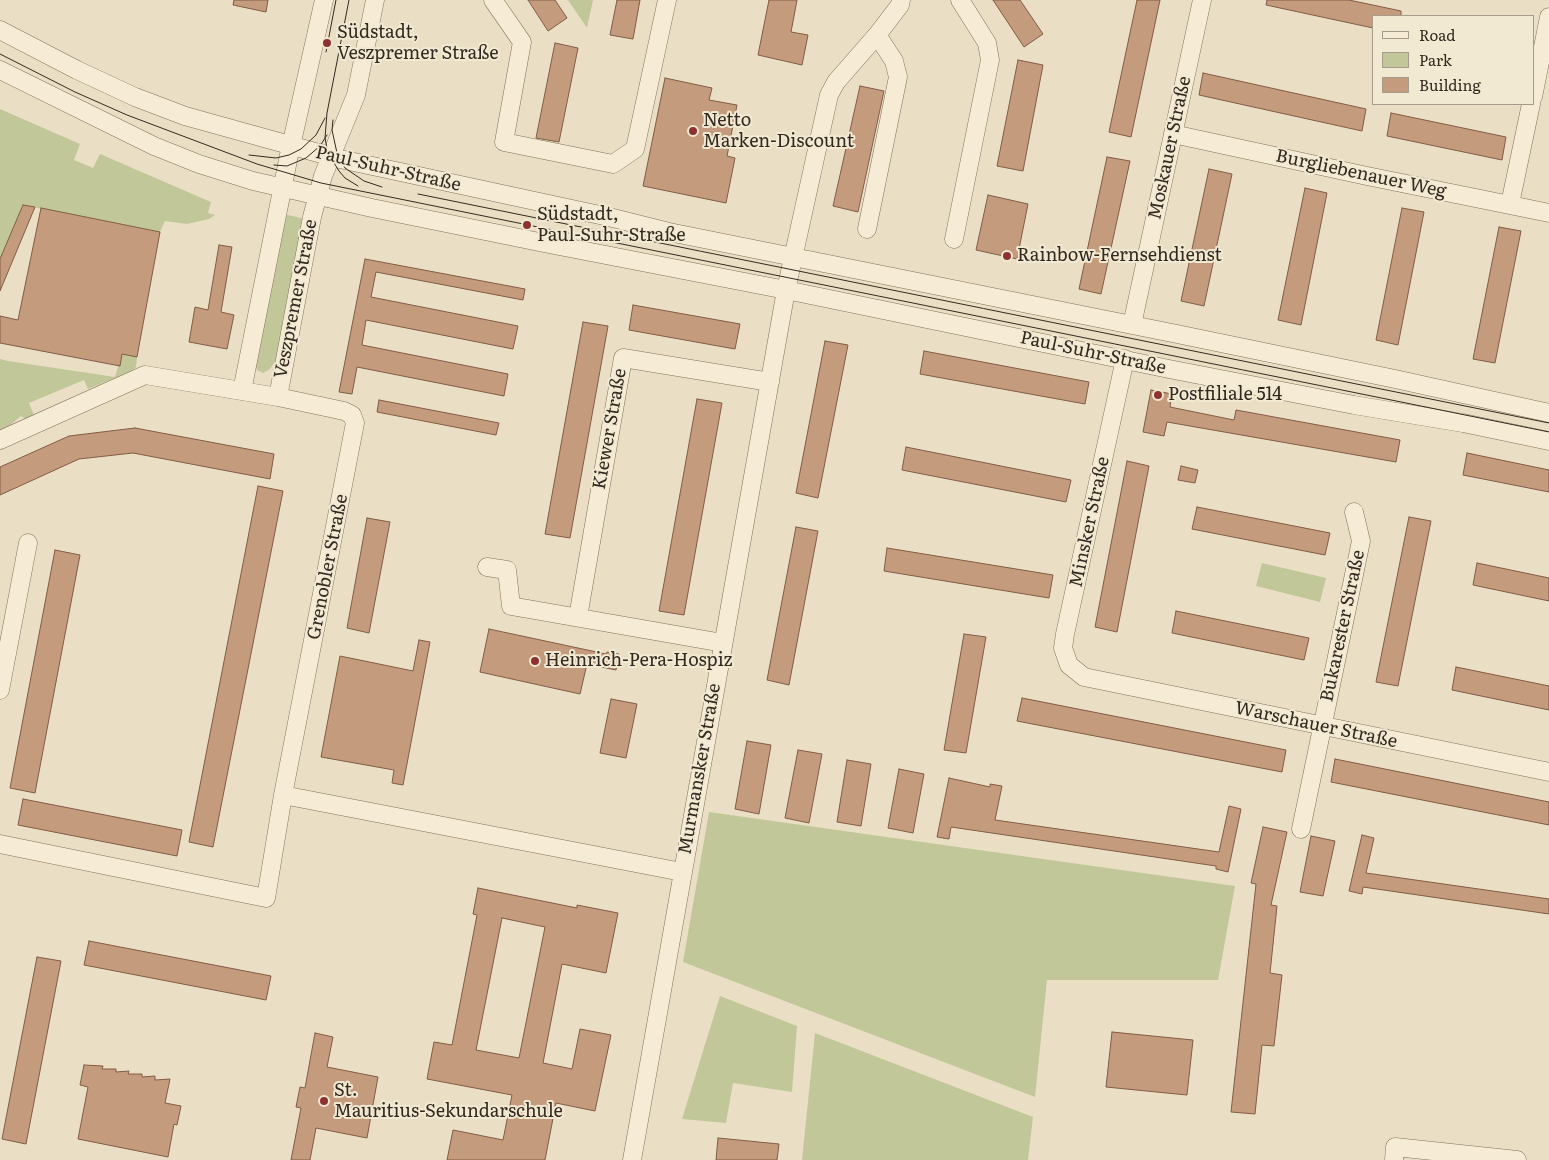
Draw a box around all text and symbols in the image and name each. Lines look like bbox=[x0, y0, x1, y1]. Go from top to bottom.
legend bbox=[1372, 15, 1534, 105]
place label: Südstadt, Veszpremer Straße bbox=[337, 22, 499, 64]
text: Road bbox=[1419, 23, 1455, 46]
marker: Südstadt, Veszpremer Straße bbox=[321, 37, 333, 49]
text: Park bbox=[1419, 48, 1452, 71]
text: Building bbox=[1419, 73, 1481, 96]
street label: Moskauer Straße bbox=[1144, 74, 1196, 222]
place label: Netto Marken-Discount bbox=[703, 110, 854, 152]
marker: Netto Marken-Discount bbox=[687, 125, 699, 137]
street label: Paul-Suhr-Straße bbox=[313, 142, 463, 196]
street label: Burgliebenauer Weg bbox=[1274, 145, 1448, 203]
place label: Südstadt, Paul-Suhr-Straße bbox=[537, 204, 686, 246]
street label: Veszpremer Straße bbox=[270, 218, 322, 380]
marker: Südstadt, Paul-Suhr-Straße bbox=[521, 219, 533, 231]
place label: Rainbow-Fernsehdienst bbox=[1017, 245, 1222, 267]
marker: Rainbow-Fernsehdienst bbox=[1001, 250, 1013, 262]
street label: Paul-Suhr-Straße bbox=[1018, 327, 1168, 379]
street label: Kiewer Straße bbox=[589, 367, 631, 491]
place label: Postfiliale 514 bbox=[1168, 384, 1282, 406]
marker: Postfiliale 514 bbox=[1152, 389, 1164, 401]
street label: Minsker Straße bbox=[1066, 455, 1114, 589]
street label: Grenobler Straße bbox=[303, 492, 353, 642]
street label: Bukarester Straße bbox=[1316, 548, 1370, 704]
place label: Heinrich-Pera-Hospiz bbox=[545, 650, 732, 672]
marker: Heinrich-Pera-Hospiz bbox=[529, 655, 541, 667]
street label: Murmansker Straße bbox=[674, 682, 726, 856]
street label: Warschauer Straße bbox=[1233, 697, 1399, 753]
place label: St. Mauritius-Sekundarschule bbox=[334, 1080, 563, 1122]
marker: St. Mauritius-Sekundarschule bbox=[318, 1095, 330, 1107]

